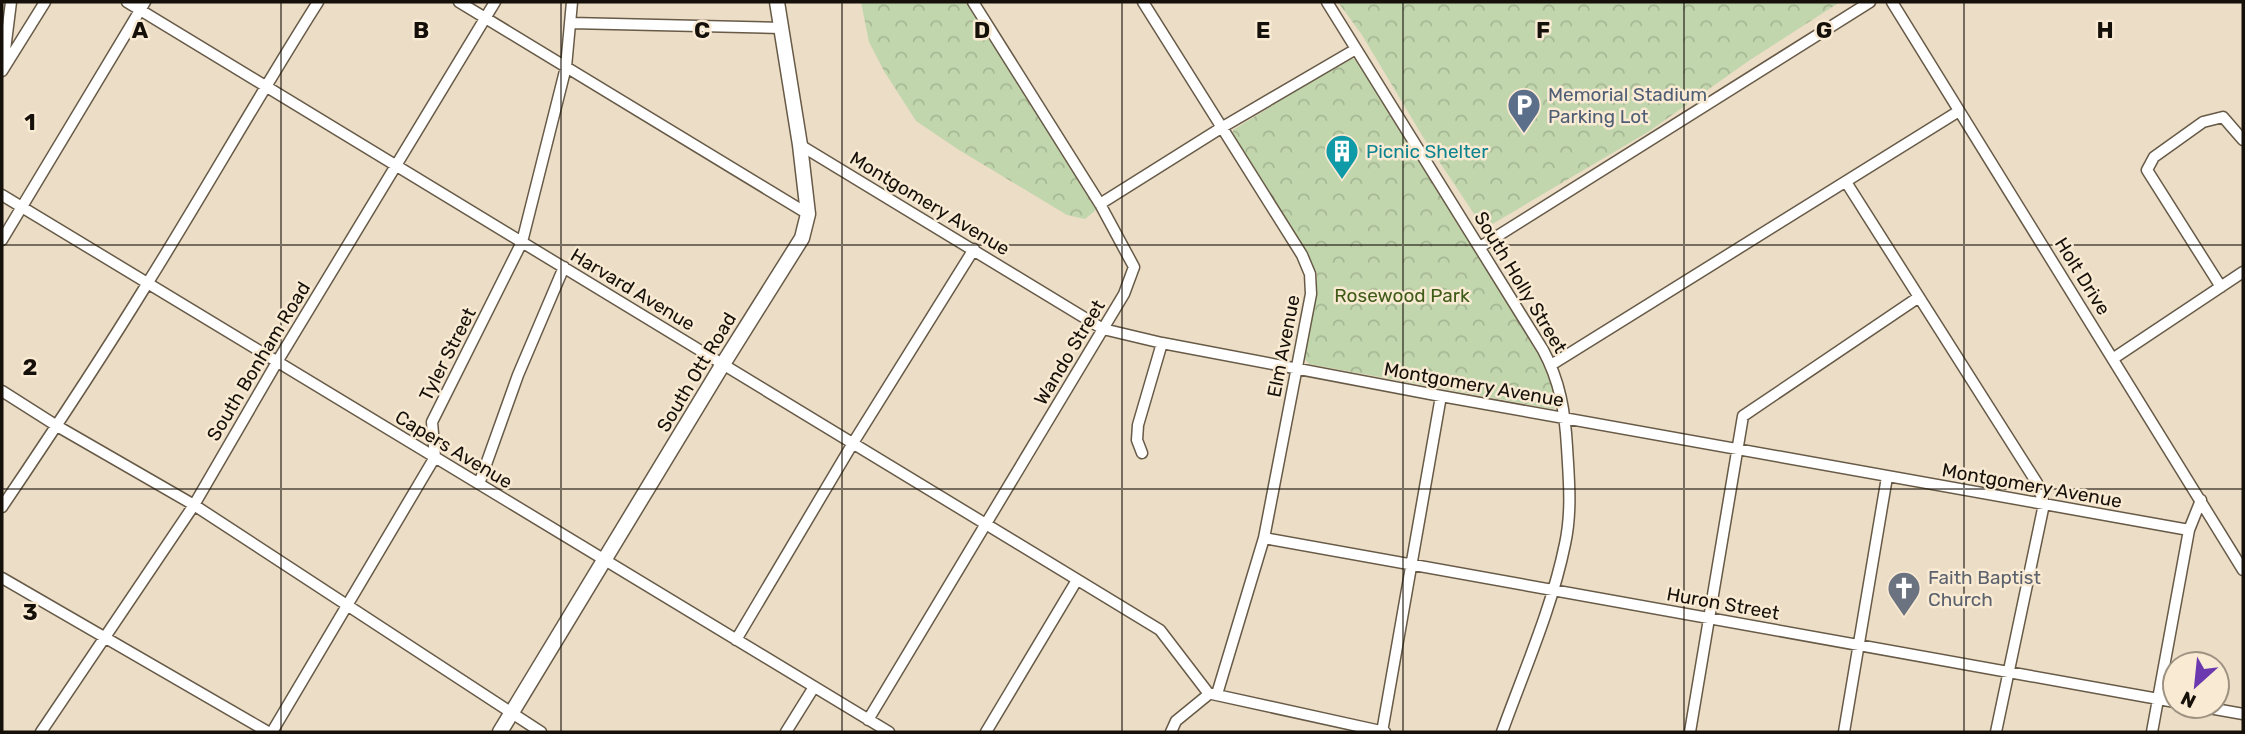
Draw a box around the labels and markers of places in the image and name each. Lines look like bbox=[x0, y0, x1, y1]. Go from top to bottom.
place label: Memorial Stadium Parking Lot bbox=[1548, 83, 1707, 128]
parking icon: Memorial Stadium Parking Lot bbox=[1505, 86, 1543, 135]
building icon: Picnic Shelter bbox=[1323, 132, 1361, 181]
place label: Picnic Shelter bbox=[1366, 140, 1489, 163]
place label: Faith Baptist Church bbox=[1928, 566, 2041, 611]
church icon: Faith Baptist Church bbox=[1885, 569, 1923, 618]

